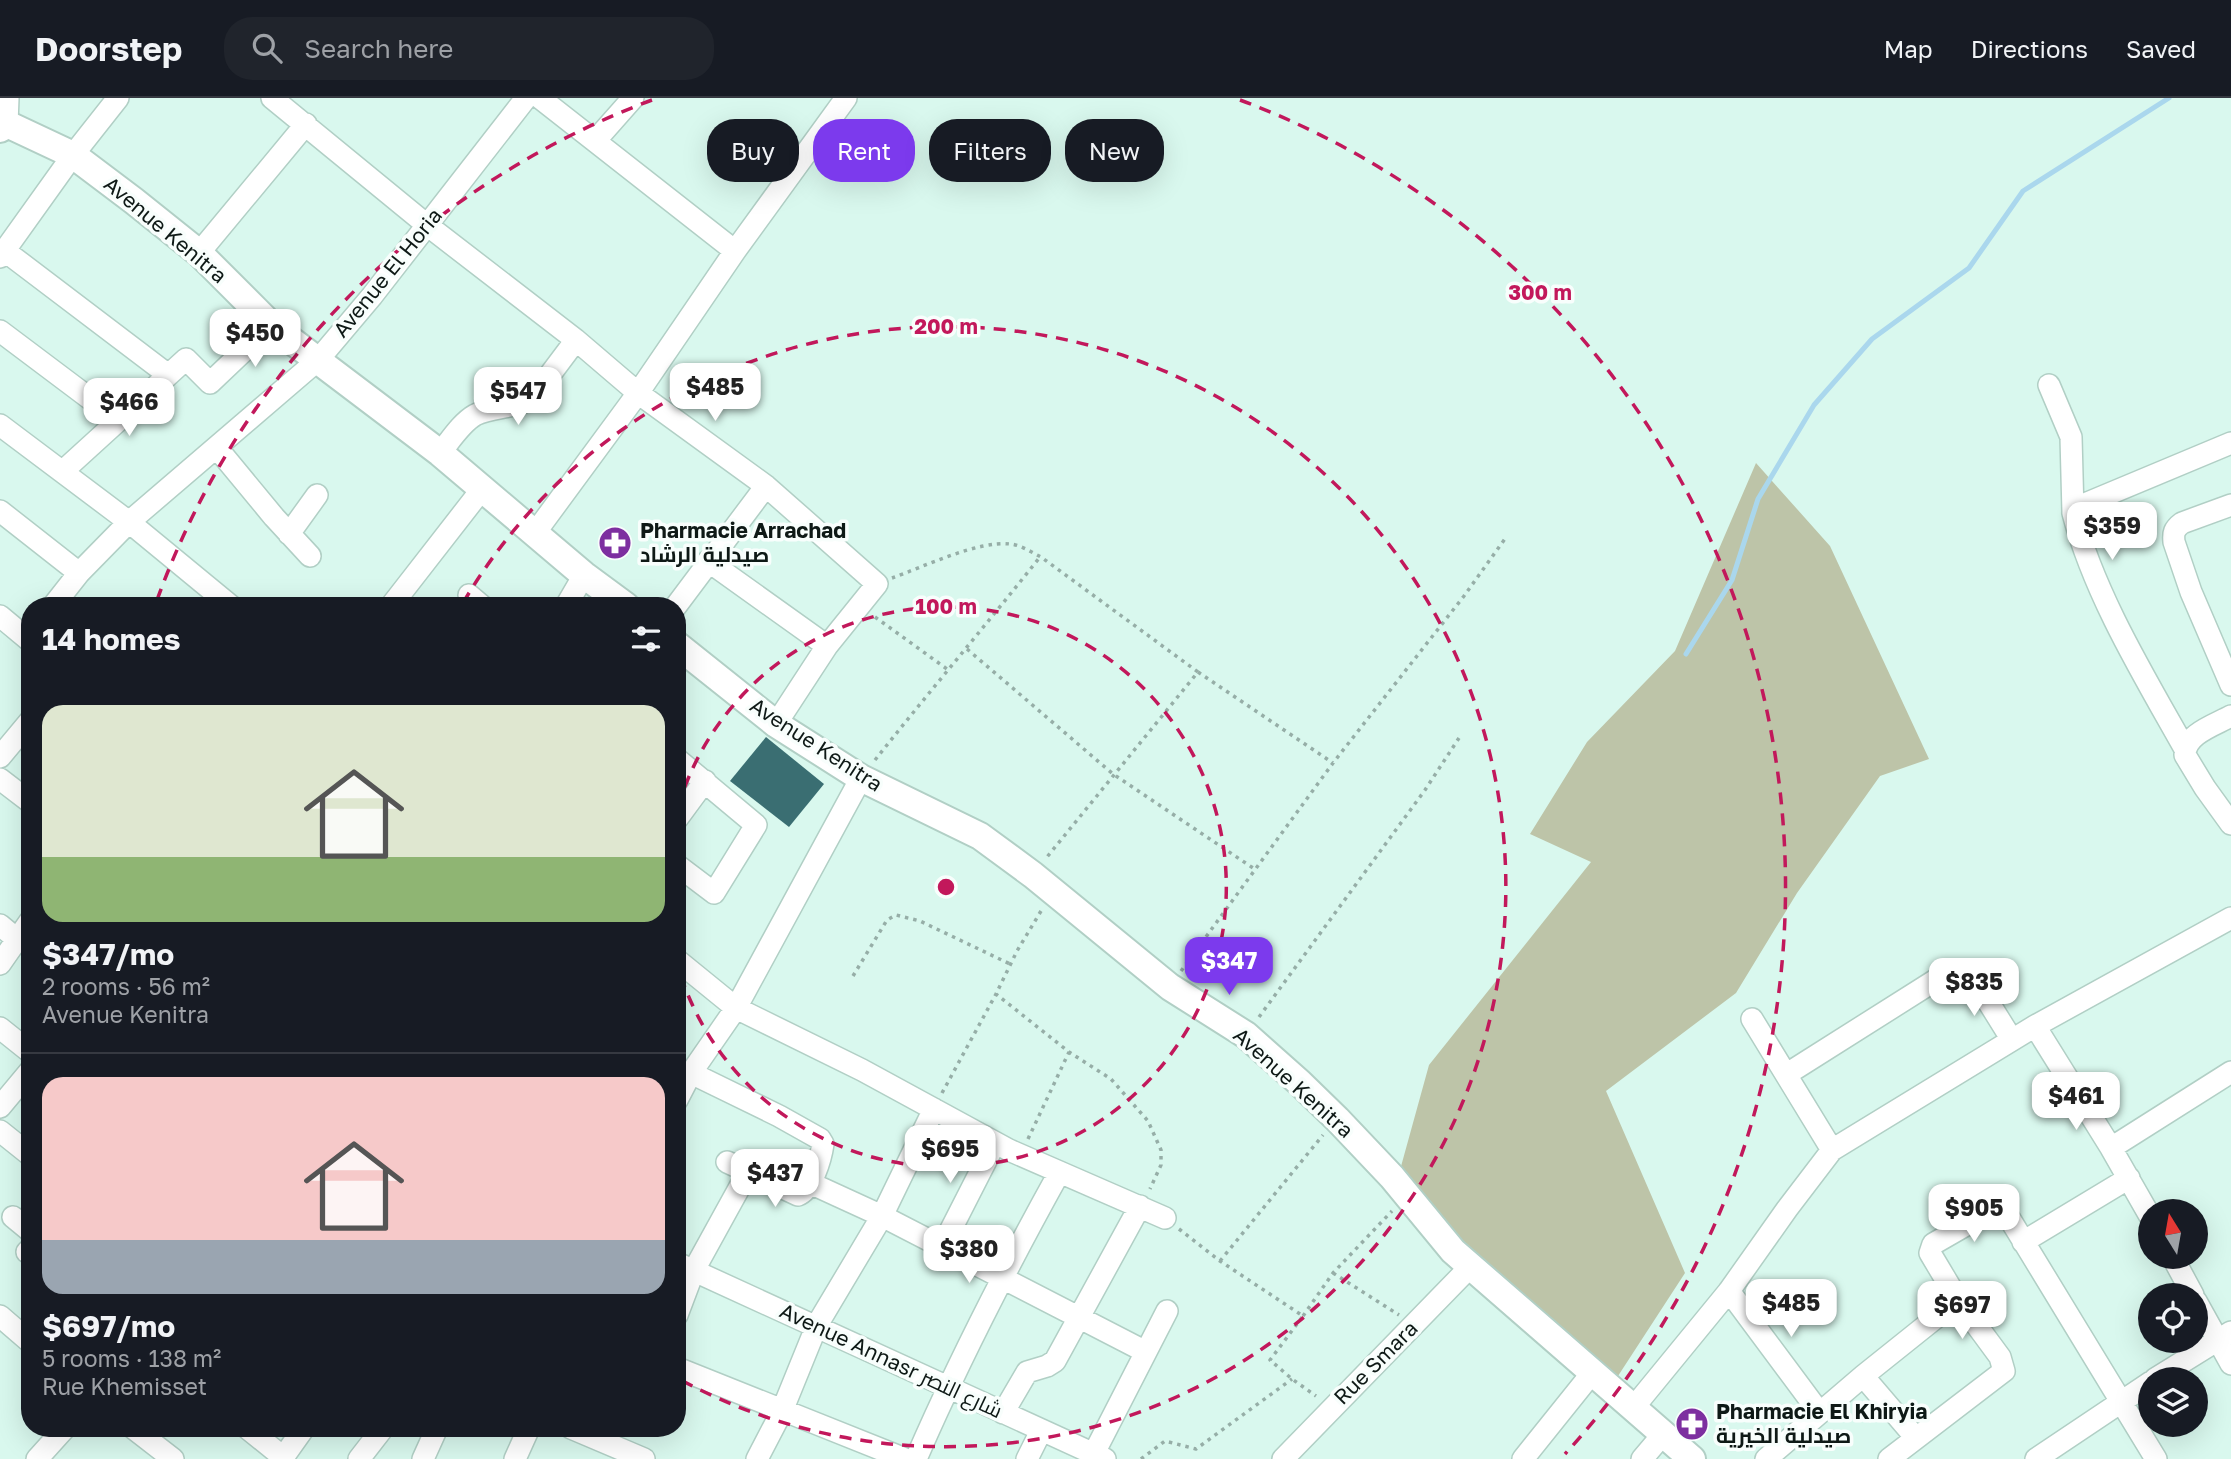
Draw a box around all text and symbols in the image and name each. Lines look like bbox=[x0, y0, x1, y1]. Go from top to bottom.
search box bbox=[224, 17, 714, 80]
text: Doorstep bbox=[35, 29, 182, 68]
icon: search bbox=[248, 29, 286, 67]
text: Search here bbox=[304, 33, 453, 64]
text: Map bbox=[1884, 34, 1933, 63]
text: Directions bbox=[1971, 34, 2088, 63]
text: Saved bbox=[2126, 34, 2196, 63]
chip: Buy bbox=[707, 119, 799, 182]
chip: Rent bbox=[813, 119, 915, 182]
chip: Filters bbox=[929, 119, 1051, 182]
chip: New bbox=[1065, 119, 1164, 182]
street label: Avenue Kenitra bbox=[99, 170, 232, 288]
street label: Avenue El Horia bbox=[327, 203, 447, 342]
text: 300 m bbox=[1508, 279, 1572, 305]
pin: $450 bbox=[214, 310, 296, 369]
text: 200 m bbox=[914, 313, 978, 339]
text: $450 bbox=[226, 318, 284, 346]
pin: $485 bbox=[674, 364, 756, 423]
pin: $547 bbox=[477, 368, 559, 427]
text: $485 bbox=[686, 372, 744, 400]
text: $547 bbox=[490, 376, 546, 404]
pin: $466 bbox=[88, 378, 170, 438]
text: $466 bbox=[100, 387, 159, 415]
pin: $359 bbox=[2071, 503, 2153, 562]
text: $359 bbox=[2083, 511, 2141, 539]
place label: Pharmacie Arrachad صيدلية الرشاد bbox=[640, 517, 846, 567]
pharmacy icon: Pharmacie Arrachad صيدلية الرشاد bbox=[596, 524, 634, 562]
text: 100 m bbox=[915, 593, 977, 619]
icon: filters bbox=[627, 620, 665, 658]
text: 14 homes bbox=[42, 621, 181, 657]
street label: Avenue Kenitra bbox=[746, 692, 888, 797]
icon: home bbox=[291, 751, 417, 877]
centre of rings bbox=[934, 875, 958, 899]
text: $347/mo bbox=[42, 936, 174, 972]
pin: $347 bbox=[1188, 937, 1270, 997]
text: $347 bbox=[1201, 946, 1257, 974]
pin: $835 bbox=[1933, 958, 2015, 1018]
text: $835 bbox=[1945, 967, 2003, 995]
text: 2 rooms · 56 m² bbox=[42, 972, 210, 1000]
text: Avenue Kenitra bbox=[42, 1000, 209, 1028]
street label: Avenue Kenitra bbox=[1228, 1022, 1359, 1143]
pin: $461 bbox=[2035, 1072, 2117, 1132]
text: $461 bbox=[2048, 1081, 2104, 1109]
icon: home bbox=[291, 1123, 417, 1249]
pin: $695 bbox=[909, 1126, 991, 1185]
text: $695 bbox=[921, 1134, 979, 1162]
pin: $437 bbox=[734, 1150, 816, 1209]
text: $437 bbox=[747, 1158, 803, 1186]
pin: $905 bbox=[1933, 1184, 2015, 1244]
text: $905 bbox=[1945, 1193, 2004, 1221]
north arrow bbox=[2138, 1199, 2208, 1269]
map controls bbox=[2138, 1199, 2208, 1437]
pin: $380 bbox=[928, 1226, 1010, 1285]
text: $380 bbox=[939, 1234, 999, 1262]
pin: $485 bbox=[1750, 1280, 1832, 1339]
pin: $697 bbox=[1921, 1282, 2003, 1341]
button: locate bbox=[2138, 1283, 2208, 1353]
text: $485 bbox=[1762, 1288, 1820, 1316]
text: $697 bbox=[1933, 1290, 1991, 1318]
street label: Avenue Annasr شارع النصر bbox=[775, 1297, 1007, 1425]
text: $697/mo bbox=[42, 1308, 175, 1344]
street label: Rue Smara bbox=[1328, 1315, 1423, 1410]
text: 5 rooms · 138 m² bbox=[42, 1344, 221, 1372]
button: layers bbox=[2138, 1367, 2208, 1437]
text: Rue Khemisset bbox=[42, 1372, 207, 1400]
place label: Pharmacie El Khiryia صيدلية الخيرية bbox=[1716, 1398, 1928, 1448]
pharmacy icon: Pharmacie El Khiryia صيدلية الخيرية bbox=[1673, 1405, 1711, 1443]

